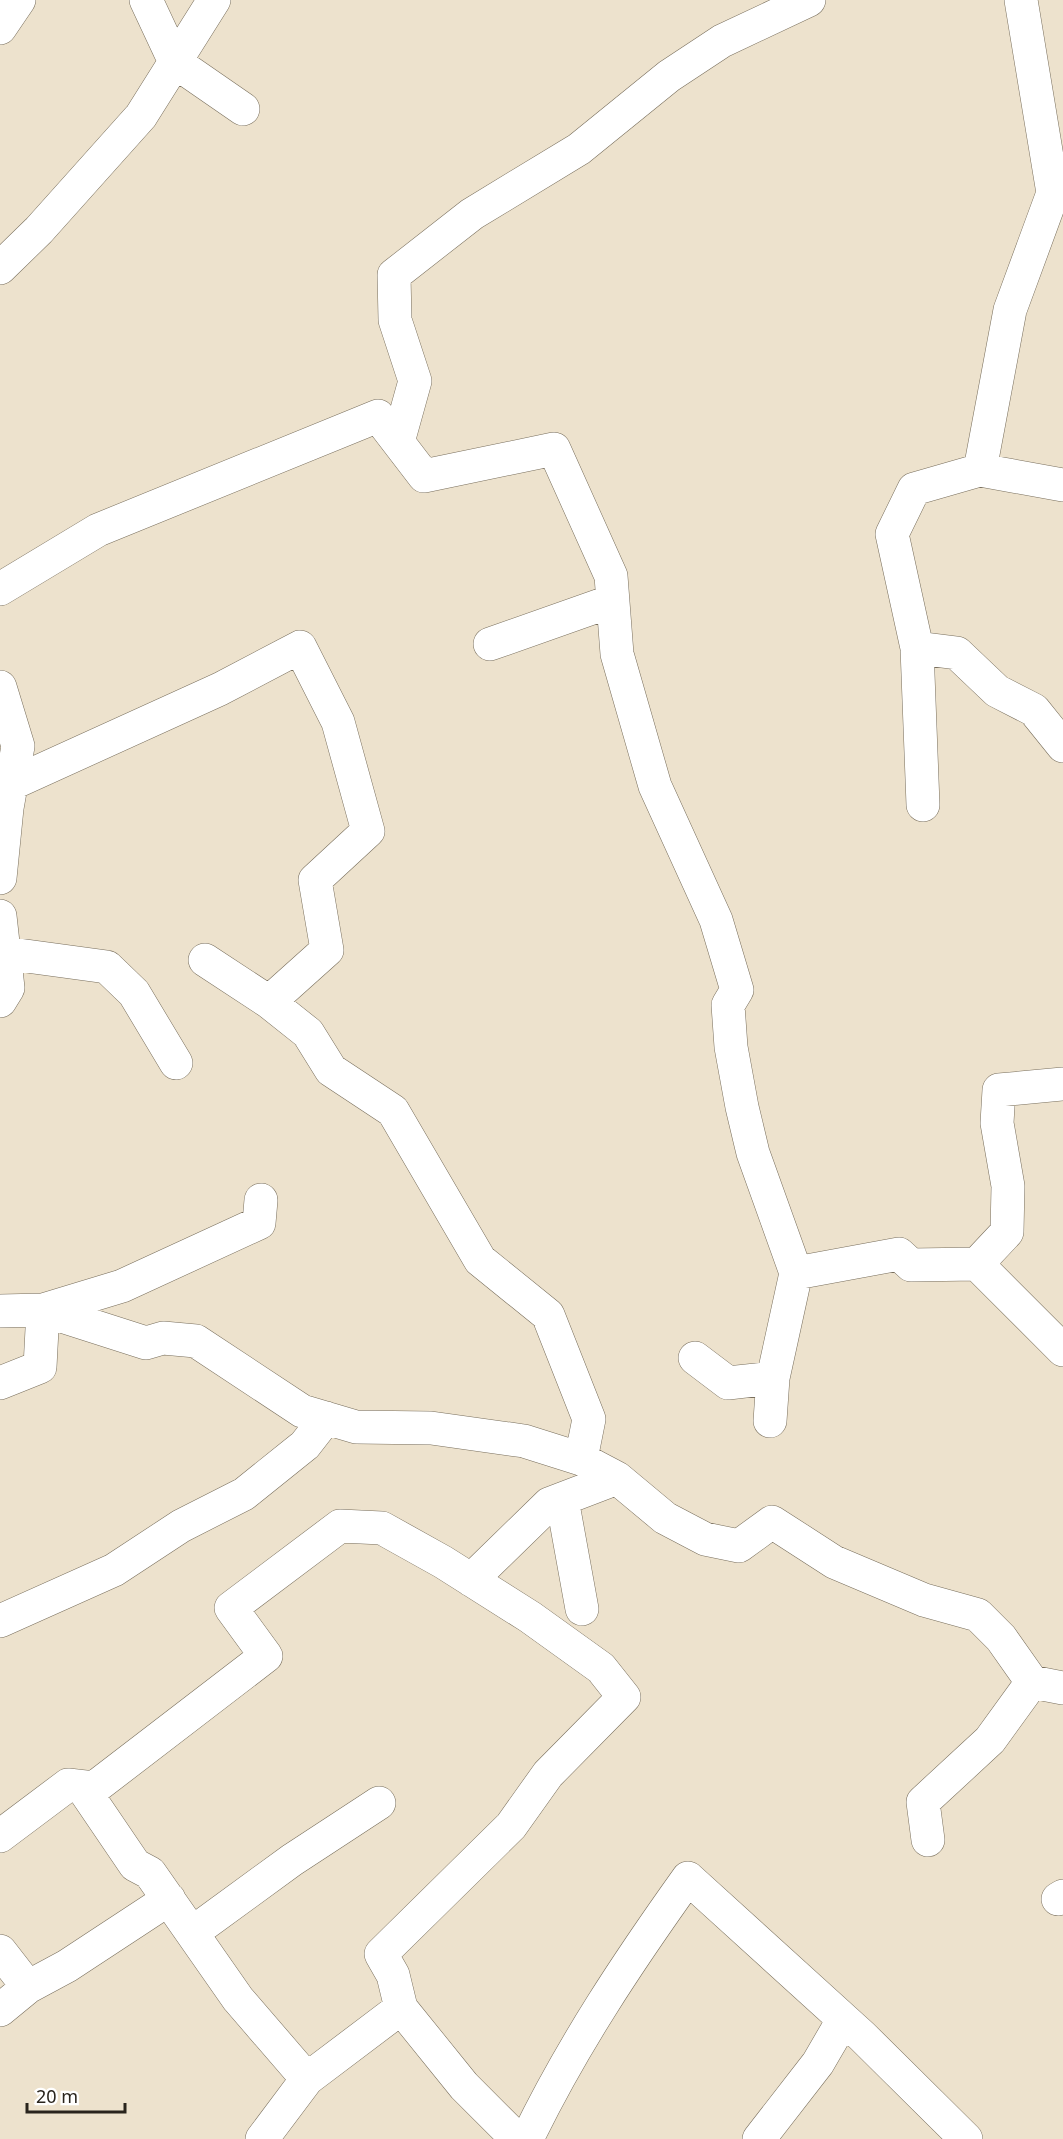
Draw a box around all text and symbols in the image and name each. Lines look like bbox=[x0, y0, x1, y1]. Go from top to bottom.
scale bar bbox=[27, 2076, 124, 2114]
text: 20 m bbox=[36, 2084, 78, 2108]

